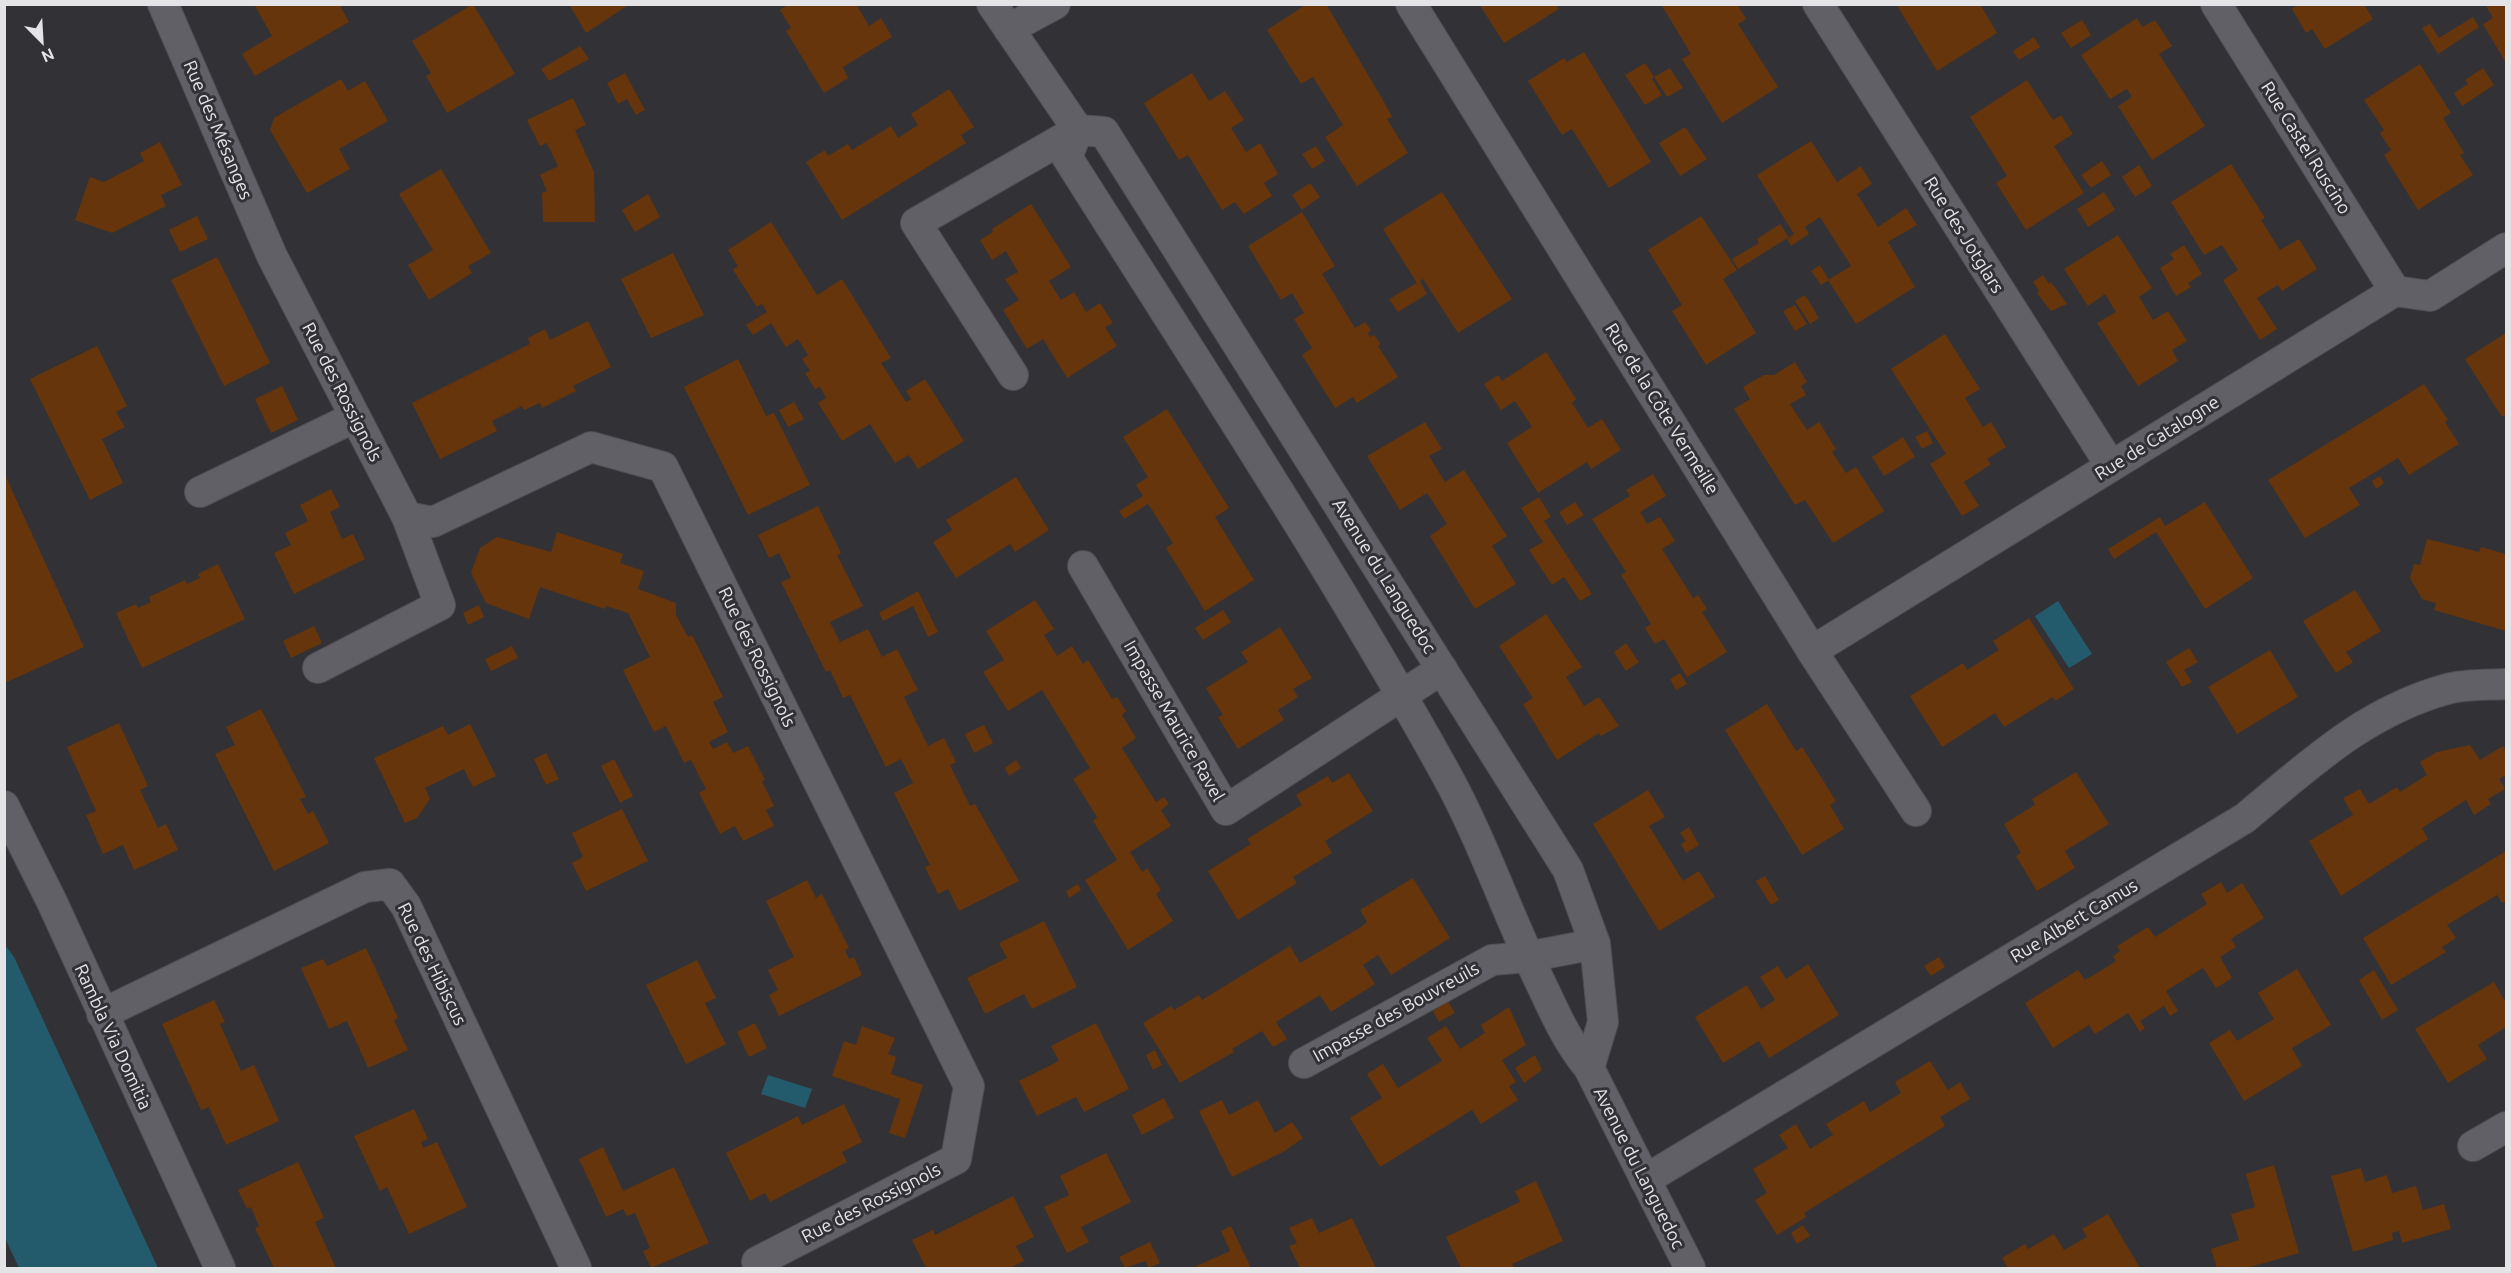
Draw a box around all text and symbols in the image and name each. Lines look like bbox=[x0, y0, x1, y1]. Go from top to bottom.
north arrow bbox=[12, 12, 72, 72]
text: N bbox=[39, 45, 57, 66]
street label: Rue des Mésanges bbox=[181, 57, 257, 202]
street label: Rue Castel Ruscino bbox=[2258, 78, 2356, 217]
street label: Rue des Jotglars bbox=[1921, 173, 2009, 296]
street label: Rue des Rossignols bbox=[299, 319, 387, 465]
street label: Rue de la Côte Vermeille bbox=[1602, 319, 1724, 498]
street label: Rue de Catalogne bbox=[2091, 391, 2222, 483]
street label: Avenue du Languedoc bbox=[1329, 495, 1441, 656]
street label: Rue des Rossignols bbox=[715, 583, 801, 730]
street label: Impasse Maurice Ravel bbox=[1121, 637, 1229, 805]
street label: Rue Albert Camus bbox=[2006, 874, 2141, 966]
street label: Rue des Hibiscus bbox=[395, 899, 471, 1028]
street label: Impasse des Bouvreuils bbox=[1309, 957, 1482, 1065]
street label: Rambla Via Domitia bbox=[71, 961, 156, 1113]
street label: Avenue du Languedoc bbox=[1590, 1084, 1689, 1252]
street label: Rue des Rossignols bbox=[798, 1158, 944, 1246]

